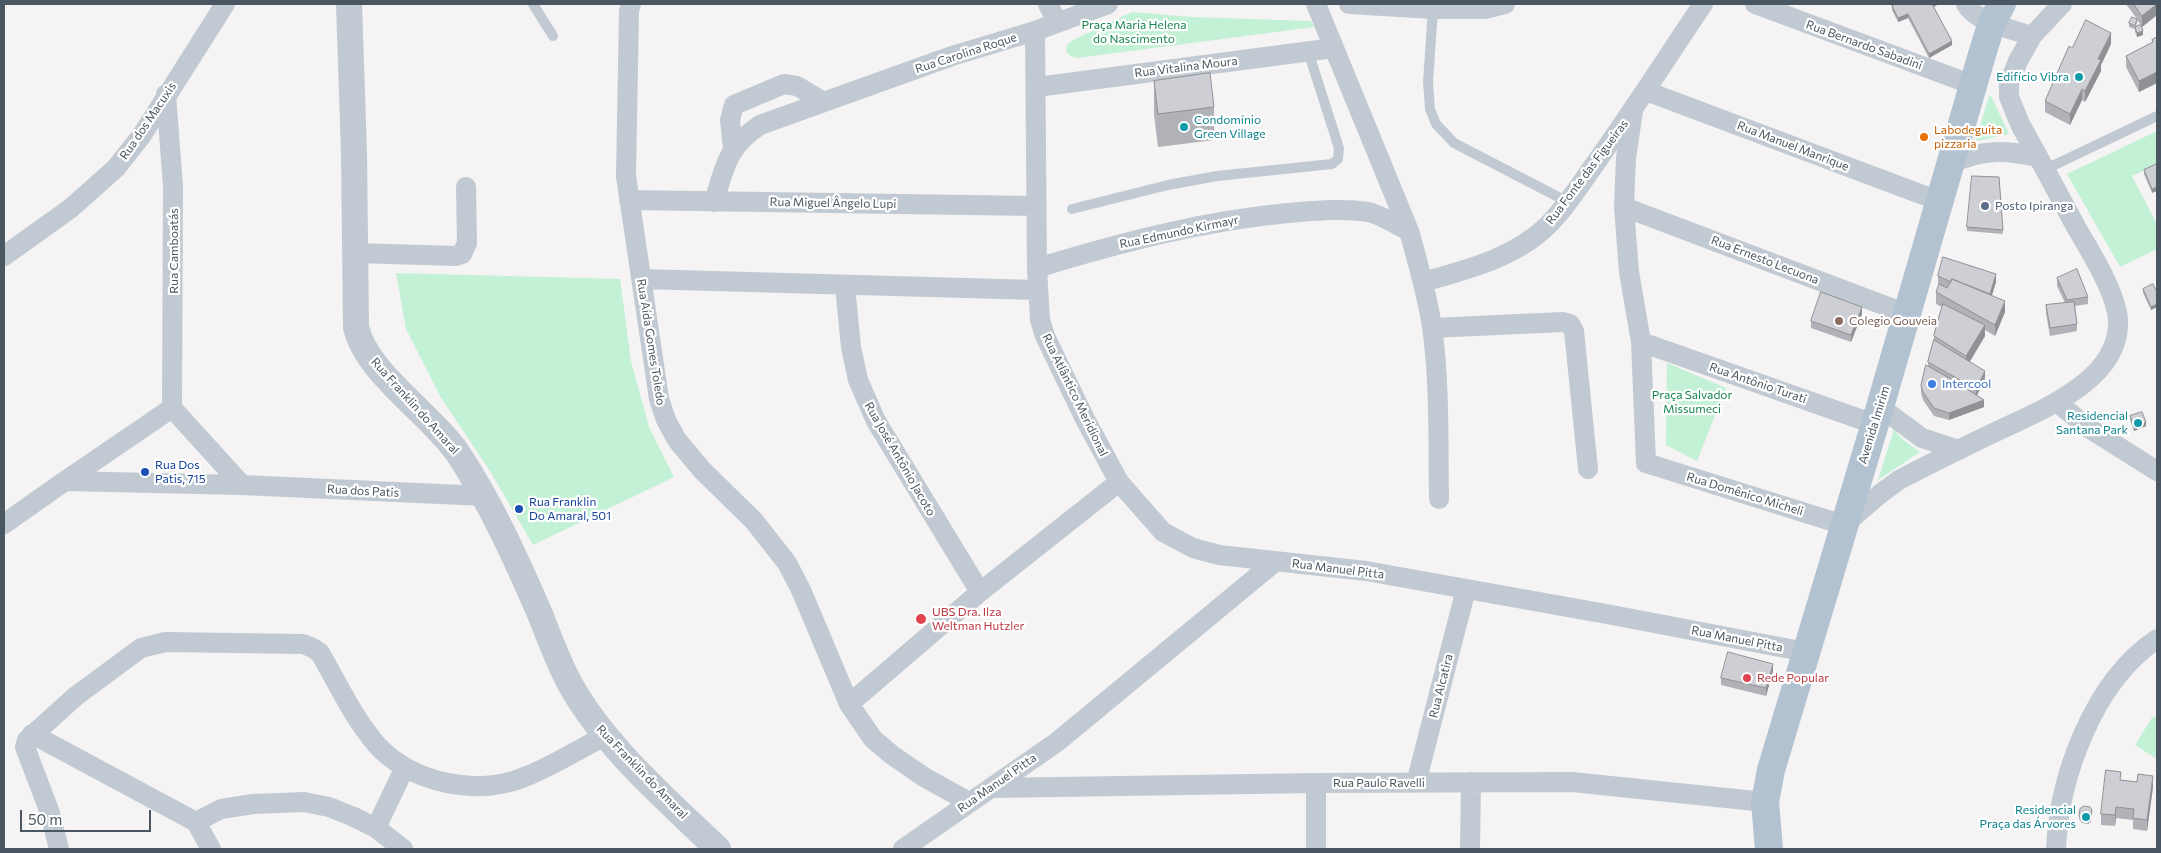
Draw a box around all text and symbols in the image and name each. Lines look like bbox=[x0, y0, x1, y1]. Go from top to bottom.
street label: Rua Bernardo Sabadini bbox=[1804, 17, 1924, 73]
park label: Praça Maria Helena do Nascimento bbox=[1082, 18, 1186, 46]
street label: Rua Carolina Roque bbox=[913, 30, 1019, 76]
street label: Rua Vitalina Moura bbox=[1134, 54, 1238, 80]
place label: Edifício Vibra bbox=[1996, 70, 2069, 84]
marker: Edifício Vibra bbox=[2073, 71, 2085, 83]
street label: Rua dos Macuxis bbox=[117, 80, 179, 162]
place label: Condomínio Green Village bbox=[1194, 113, 1266, 141]
street label: Rua Fonte das Figueiras bbox=[1543, 117, 1631, 227]
street label: Rua Manuel Manrique bbox=[1735, 118, 1851, 174]
marker: Condomínio Green Village bbox=[1178, 121, 1190, 133]
place label: Labodeguita pizzaria bbox=[1934, 123, 2002, 151]
marker: Labodeguita pizzaria bbox=[1918, 131, 1930, 143]
street label: Rua Miguel Ângelo Lupi bbox=[769, 195, 897, 211]
place label: Posto Ipiranga bbox=[1995, 199, 2073, 213]
marker: Posto Ipiranga bbox=[1979, 200, 1991, 212]
street label: Rua Camboatás bbox=[167, 208, 181, 294]
street label: Rua Edmundo Kirmayr bbox=[1118, 212, 1240, 252]
street label: Rua Ernesto Lecuona bbox=[1709, 233, 1821, 287]
street label: Rua Aída Gomes Toledo bbox=[634, 278, 668, 406]
place label: Colegio Gouveia bbox=[1849, 314, 1937, 328]
marker: Colegio Gouveia bbox=[1833, 315, 1845, 327]
street label: Rua Atlântico Meridional bbox=[1039, 331, 1111, 459]
street label: Rua Franklin do Amaral bbox=[368, 355, 462, 457]
street label: Rua Antônio Turati bbox=[1707, 360, 1809, 406]
place label: Intercool bbox=[1942, 377, 1991, 391]
marker: Intercool bbox=[1926, 378, 1938, 390]
street label: Avenida Imirim bbox=[1855, 384, 1893, 466]
park label: Praça Salvador Missumeci bbox=[1652, 388, 1732, 416]
street label: Rua José Antônio Jacoto bbox=[861, 399, 939, 519]
place label: Residencial Santana Park bbox=[2056, 409, 2128, 437]
marker: Residencial Santana Park bbox=[2132, 417, 2144, 429]
place label: Rua Dos Patis, 715 bbox=[155, 458, 206, 486]
marker: Rua Dos Patis, 715 bbox=[139, 466, 151, 478]
street label: Rua Domênico Micheli bbox=[1685, 469, 1805, 519]
street label: Rua dos Patis bbox=[327, 482, 399, 500]
place label: Rua Franklin Do Amaral, 501 bbox=[529, 495, 611, 523]
marker: Rua Franklin Do Amaral, 501 bbox=[513, 503, 525, 515]
street label: Rua Manuel Pitta bbox=[1291, 556, 1385, 582]
place label: UBS Dra. Ilza Weltman Hutzler bbox=[932, 605, 1024, 633]
marker: UBS Dra. Ilza Weltman Hutzler bbox=[914, 612, 928, 626]
street label: Rua Manuel Pitta bbox=[1690, 623, 1784, 655]
street label: Rua Alcatira bbox=[1426, 652, 1456, 720]
place label: Rede Popular bbox=[1757, 671, 1829, 685]
marker: Rede Popular bbox=[1741, 672, 1753, 684]
street label: Rua Franklin do Amaral bbox=[593, 722, 691, 822]
street label: Rua Manuel Pitta bbox=[955, 750, 1039, 816]
street label: Rua Paulo Ravelli bbox=[1333, 776, 1425, 790]
scale bar bbox=[22, 800, 154, 832]
place label: Residencial Praça das Árvores bbox=[1979, 803, 2076, 831]
text: 50 m bbox=[28, 810, 62, 828]
marker: Residencial Praça das Árvores bbox=[2080, 811, 2092, 823]

